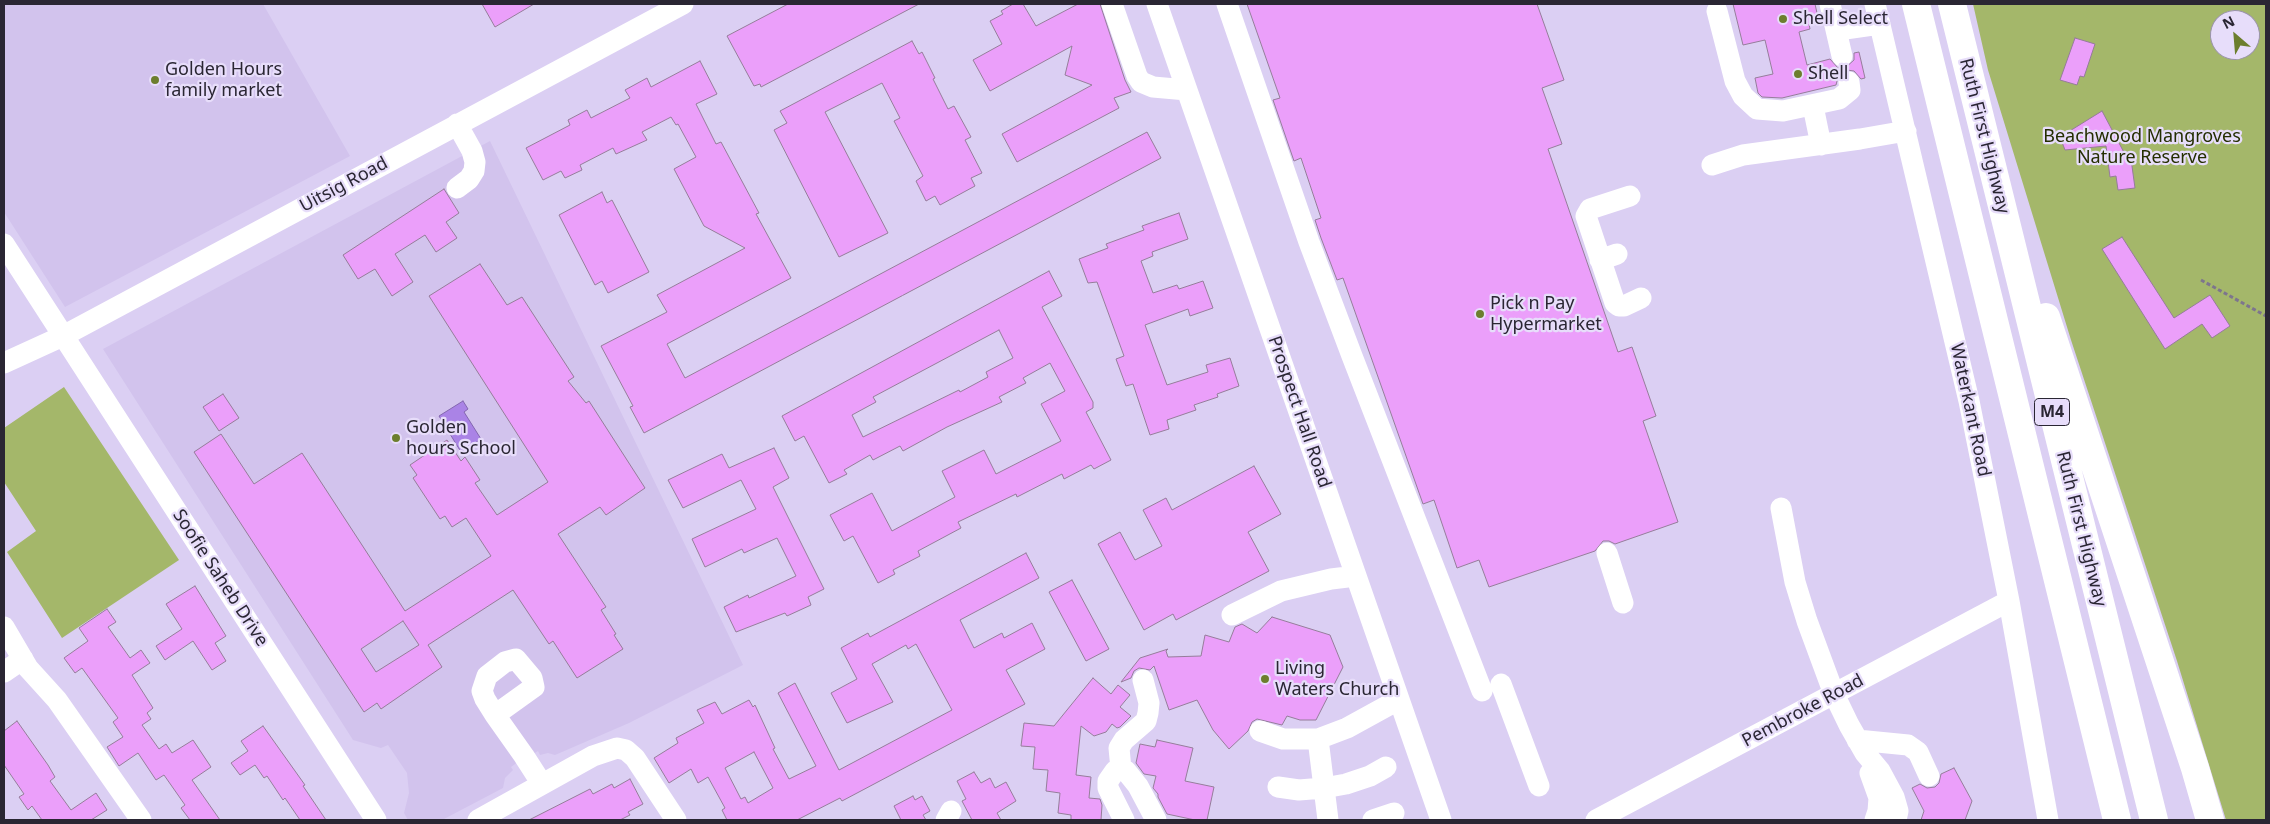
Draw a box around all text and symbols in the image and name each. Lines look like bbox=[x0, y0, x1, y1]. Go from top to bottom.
place label: Shell Select bbox=[1793, 8, 1888, 30]
north arrow bbox=[2210, 10, 2260, 60]
text: N bbox=[2219, 11, 2238, 33]
marker: Shell Select bbox=[1777, 13, 1789, 25]
street label: Ruth First Highway bbox=[1954, 56, 2014, 216]
place label: Golden Hours family market bbox=[165, 59, 282, 102]
place label: Shell bbox=[1808, 63, 1848, 85]
marker: Shell bbox=[1792, 68, 1804, 80]
marker: Golden Hours family market bbox=[149, 74, 161, 86]
park label: Beachwood Mangroves Nature Reserve bbox=[2043, 126, 2241, 168]
street label: Uitsig Road bbox=[296, 153, 392, 217]
place label: Pick n Pay Hypermarket bbox=[1490, 293, 1602, 336]
marker: Pick n Pay Hypermarket bbox=[1474, 308, 1486, 320]
street label: Prospect Hall Road bbox=[1263, 333, 1335, 491]
street label: Waterkant Road bbox=[1945, 341, 1995, 479]
road number: M4 bbox=[2034, 398, 2070, 426]
place label: Golden hours School bbox=[406, 417, 516, 459]
marker: Golden hours School bbox=[390, 432, 402, 444]
street label: Ruth First Highway bbox=[2051, 449, 2111, 609]
street label: Soofie Saheb Drive bbox=[168, 506, 272, 650]
place label: Living Waters Church bbox=[1275, 658, 1399, 701]
street label: Pembroke Road bbox=[1739, 670, 1867, 752]
marker: Living Waters Church bbox=[1259, 673, 1271, 685]

